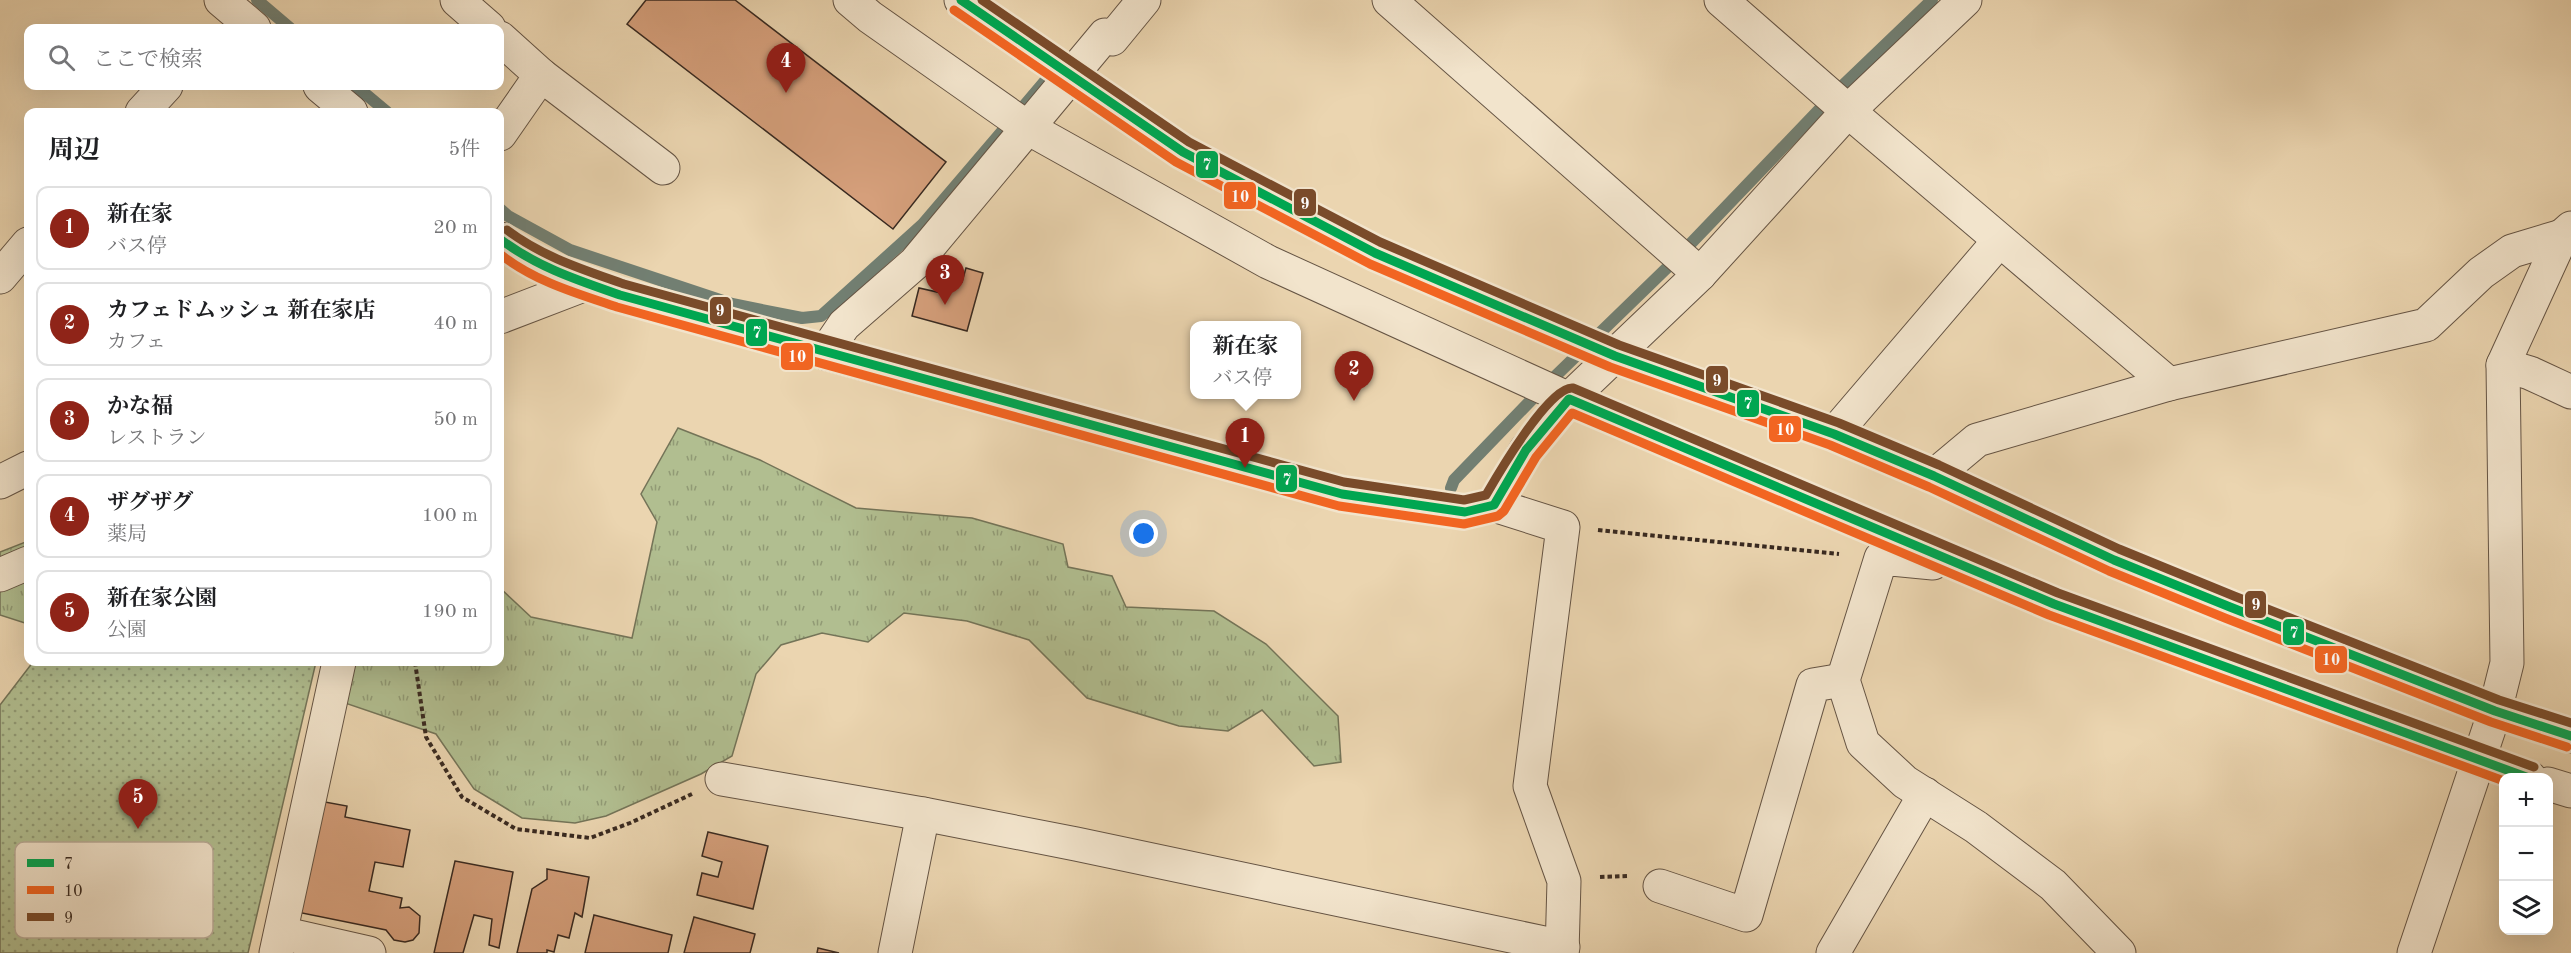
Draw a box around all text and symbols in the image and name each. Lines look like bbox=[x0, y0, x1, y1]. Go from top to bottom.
search box bbox=[24, 24, 504, 90]
icon: search bbox=[45, 41, 78, 74]
pin: 4 bbox=[766, 44, 806, 93]
text: ここで検索 bbox=[93, 49, 203, 71]
text: 周辺 bbox=[48, 138, 100, 164]
text: 5件 bbox=[448, 140, 480, 160]
line badge: 7 bbox=[1195, 150, 1219, 179]
text: 7 bbox=[1202, 158, 1212, 174]
line badge: 10 bbox=[1223, 181, 1257, 210]
line badge: 9 bbox=[1293, 188, 1317, 217]
text: 10 bbox=[1231, 190, 1249, 206]
text: 9 bbox=[1300, 197, 1310, 213]
text: 新在家 bbox=[107, 204, 173, 226]
text: 1 bbox=[64, 218, 75, 238]
text: 20 m bbox=[433, 218, 478, 238]
text: バス停 bbox=[107, 237, 167, 257]
pin: 3 bbox=[926, 256, 964, 305]
line badge: 9 bbox=[709, 296, 732, 325]
text: カフェドムッシュ 新在家店 bbox=[107, 300, 375, 322]
text: 9 bbox=[715, 304, 725, 320]
text: 2 bbox=[64, 314, 75, 334]
text: 40 m bbox=[433, 314, 478, 334]
line badge: 7 bbox=[745, 318, 768, 347]
popup bbox=[1190, 321, 1301, 399]
text: 7 bbox=[752, 326, 762, 342]
text: カフェ bbox=[107, 333, 166, 353]
text: 新在家 bbox=[1212, 336, 1279, 358]
line badge: 10 bbox=[780, 342, 814, 371]
text: 10 bbox=[788, 350, 806, 366]
pin: 2 bbox=[1334, 352, 1374, 401]
line badge: 9 bbox=[1705, 365, 1729, 394]
text: バス停 bbox=[1212, 369, 1272, 389]
text: 9 bbox=[1712, 374, 1722, 390]
line badge: 7 bbox=[1736, 389, 1760, 418]
text: かな福 bbox=[107, 396, 173, 418]
text: 7 bbox=[1743, 397, 1753, 413]
text: 3 bbox=[64, 410, 75, 430]
text: 50 m bbox=[433, 410, 478, 430]
line badge: 10 bbox=[1768, 415, 1802, 443]
pin: 1 bbox=[1226, 418, 1264, 468]
text: 10 bbox=[1776, 423, 1794, 439]
text: レストラン bbox=[107, 429, 206, 449]
line badge: 7 bbox=[1275, 464, 1298, 493]
text: 7 bbox=[1282, 473, 1292, 489]
text: ザグザグ bbox=[107, 492, 193, 514]
text: 4 bbox=[64, 506, 75, 526]
text: 100 m bbox=[422, 506, 478, 526]
your location bbox=[1129, 519, 1158, 548]
text: 薬局 bbox=[107, 525, 147, 545]
text: 新在家公園 bbox=[107, 588, 217, 610]
line badge: 9 bbox=[2244, 590, 2267, 619]
text: 9 bbox=[2251, 598, 2261, 614]
text: 5 bbox=[64, 602, 75, 622]
text: 190 m bbox=[422, 602, 478, 622]
line badge: 7 bbox=[2282, 618, 2305, 646]
text: 公園 bbox=[107, 621, 147, 641]
text: 7 bbox=[2289, 626, 2299, 642]
line badge: 10 bbox=[2314, 645, 2348, 674]
text: 10 bbox=[2322, 653, 2340, 669]
map controls bbox=[2499, 773, 2553, 935]
button: + bbox=[2499, 773, 2553, 827]
pin: 5 bbox=[118, 780, 158, 829]
button: − bbox=[2499, 827, 2553, 881]
legend bbox=[15, 842, 213, 938]
text: 7 bbox=[64, 857, 73, 873]
button: layers bbox=[2499, 881, 2553, 935]
text: 10 bbox=[64, 884, 83, 900]
text: 9 bbox=[64, 911, 73, 927]

